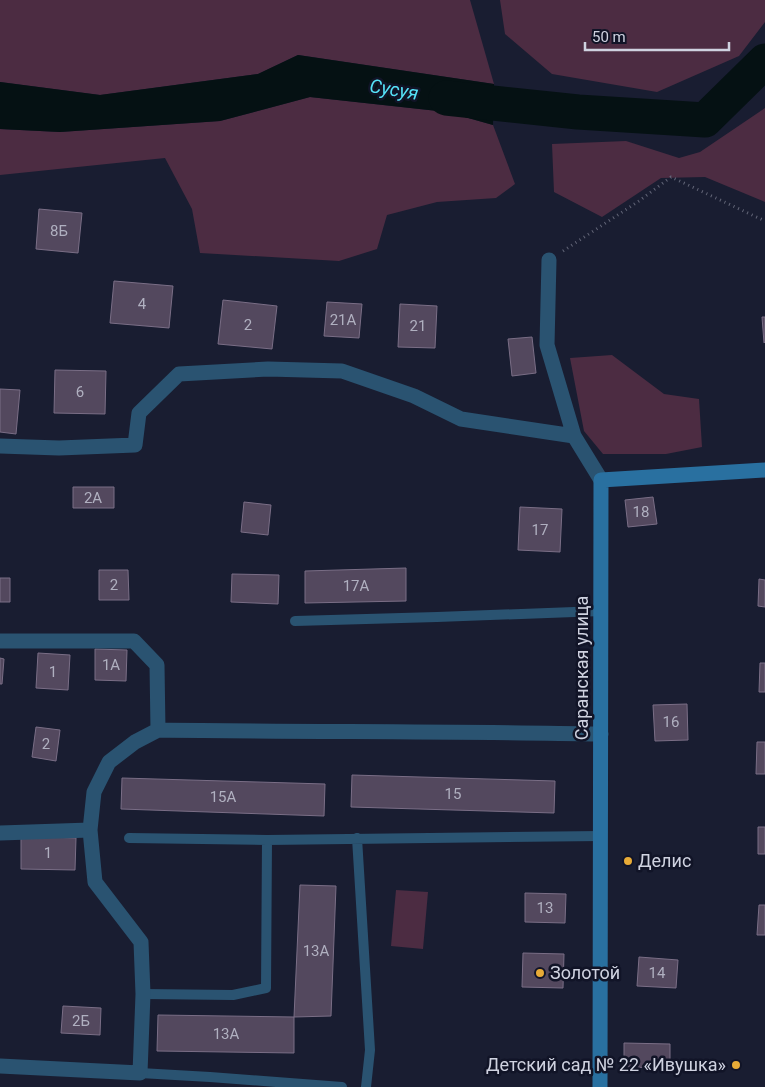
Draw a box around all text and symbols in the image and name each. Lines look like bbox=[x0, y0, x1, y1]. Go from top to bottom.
scale bar bbox=[585, 20, 729, 52]
text: 50 m bbox=[592, 28, 626, 46]
water label: Сусуя bbox=[368, 74, 420, 105]
house number: 8Б bbox=[50, 222, 68, 240]
house number: 4 bbox=[138, 295, 147, 313]
house number: 21А bbox=[330, 311, 357, 329]
house number: 2 bbox=[244, 316, 252, 334]
house number: 21 bbox=[410, 317, 426, 335]
house number: 6 bbox=[76, 383, 84, 401]
house number: 2А bbox=[84, 489, 102, 507]
house number: 18 bbox=[633, 503, 649, 521]
house number: 17 bbox=[532, 521, 548, 539]
house number: 2 bbox=[110, 576, 118, 594]
house number: 17А bbox=[343, 577, 370, 595]
street label: Саранская улица bbox=[571, 596, 592, 740]
house number: 1А bbox=[102, 656, 120, 674]
house number: 1 bbox=[49, 663, 57, 681]
house number: 16 bbox=[663, 713, 679, 731]
house number: 2 bbox=[42, 735, 50, 753]
house number: 15 bbox=[445, 785, 461, 803]
house number: 15А bbox=[210, 788, 237, 806]
house number: 1 bbox=[44, 844, 52, 862]
place label: Делис bbox=[638, 850, 691, 871]
marker: Делис bbox=[622, 855, 634, 867]
house number: 13 bbox=[537, 899, 553, 917]
house number: 13А bbox=[303, 942, 330, 960]
place label: Золотой bbox=[550, 962, 620, 983]
house number: 14 bbox=[649, 964, 666, 982]
marker: Золотой bbox=[534, 967, 546, 979]
house number: 2Б bbox=[72, 1012, 90, 1030]
house number: 13А bbox=[213, 1025, 240, 1043]
place label: Детский сад № 22 «Ивушка» bbox=[486, 1054, 726, 1075]
marker: Детский сад № 22 «Ивушка» bbox=[730, 1059, 742, 1071]

